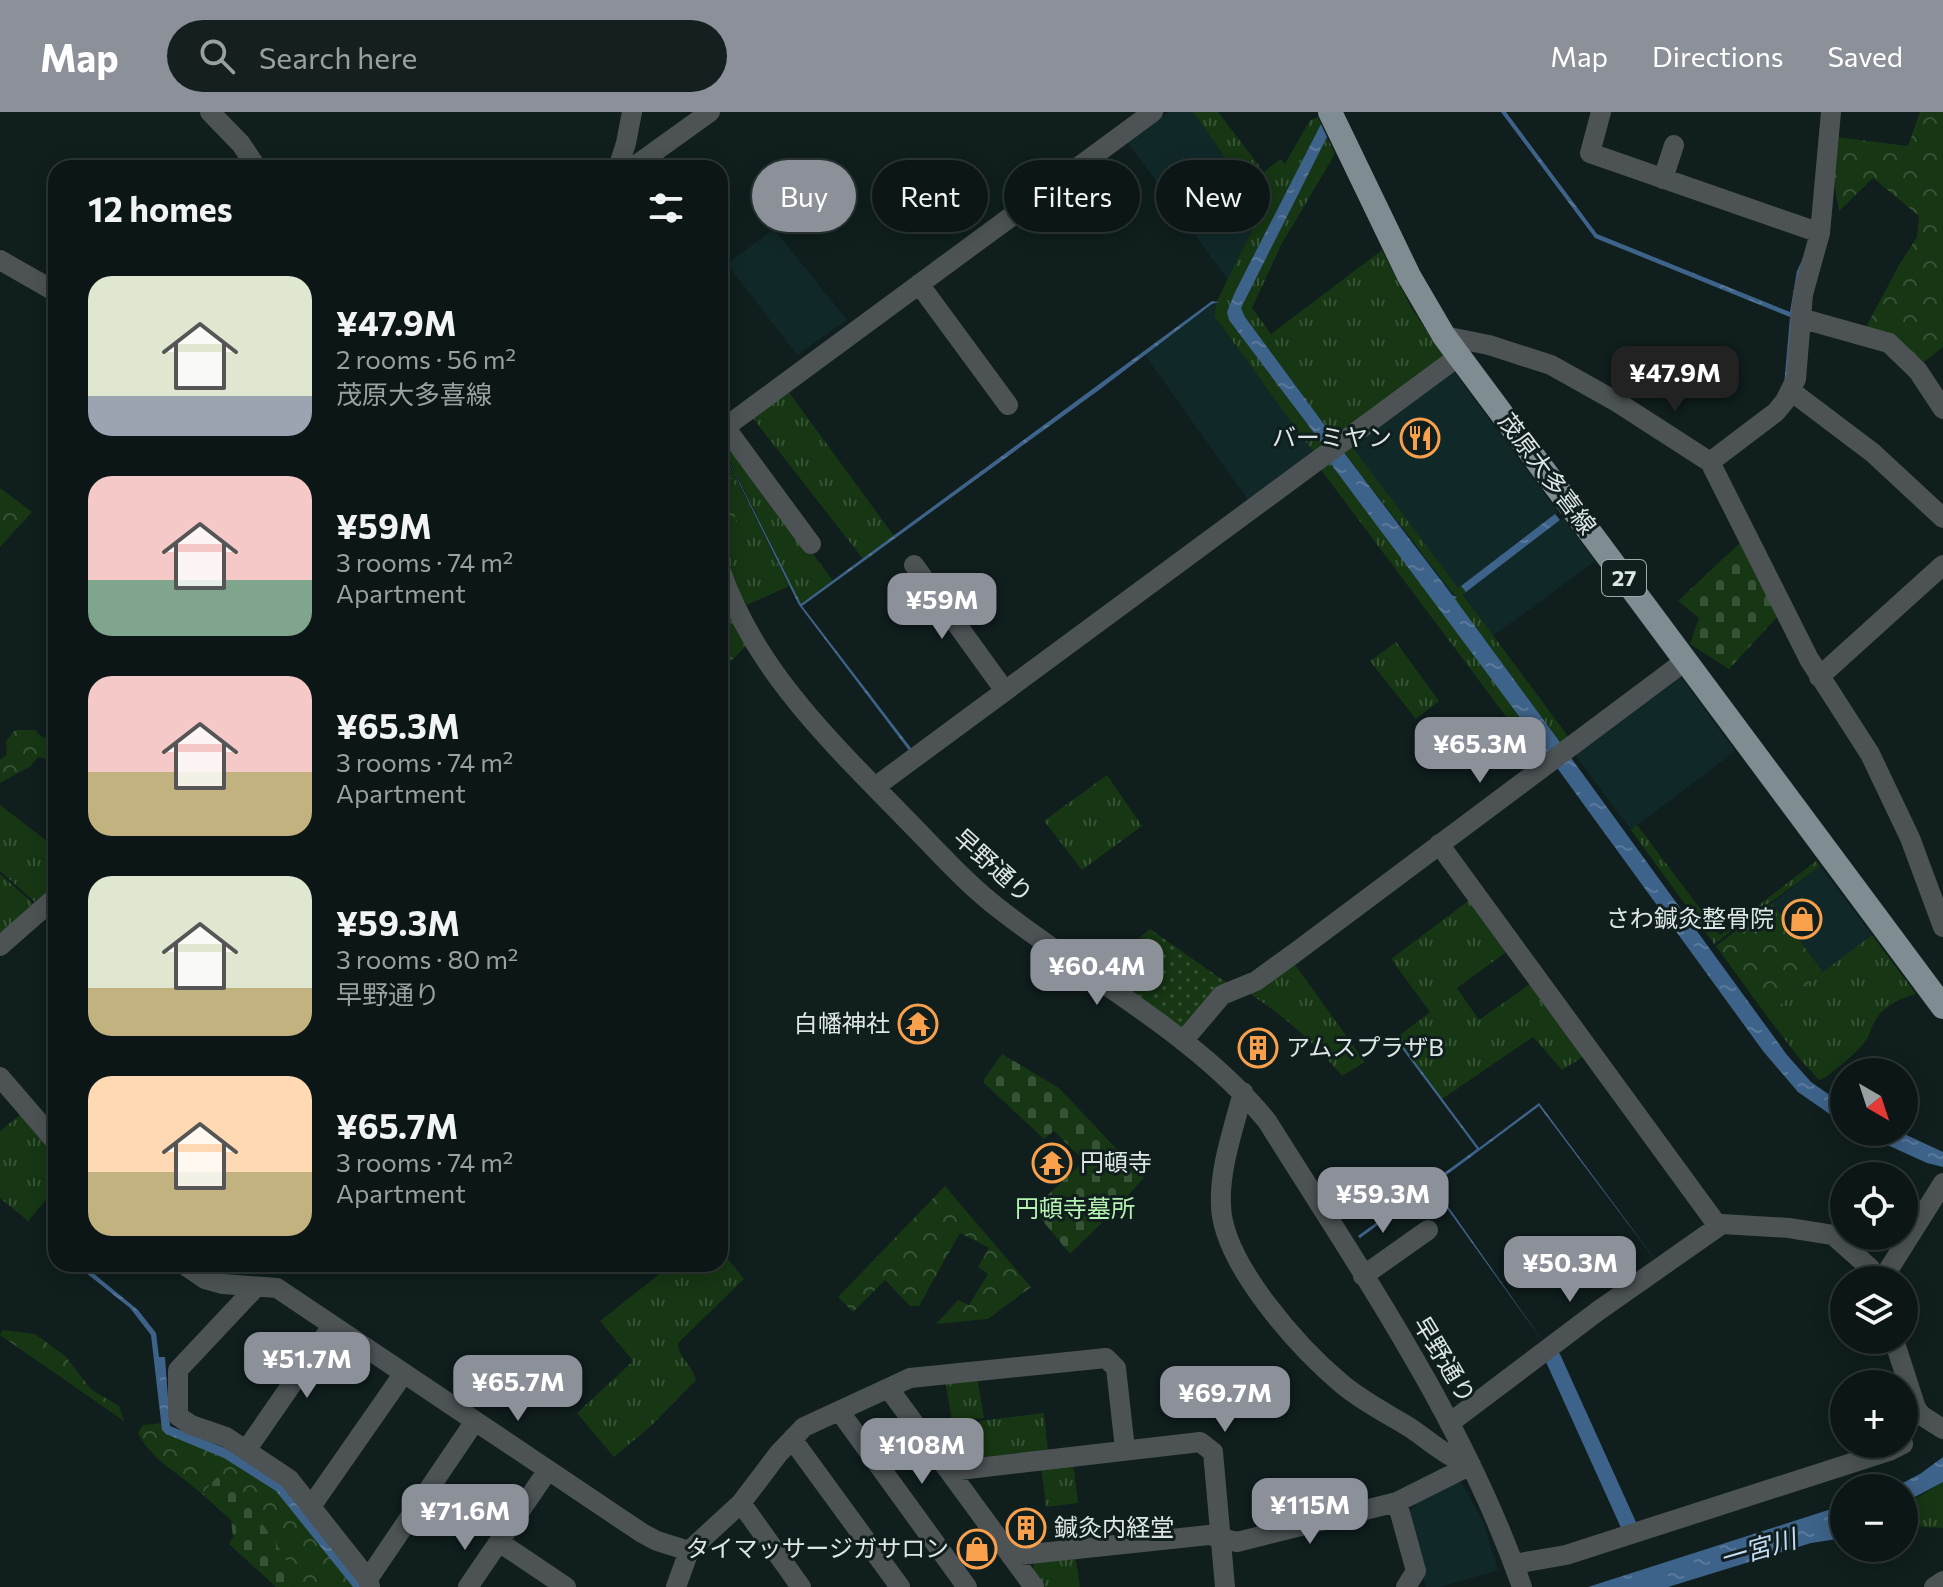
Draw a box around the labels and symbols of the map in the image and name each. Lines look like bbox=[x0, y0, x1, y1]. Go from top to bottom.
pin: ¥47.9M bbox=[1610, 346, 1740, 414]
street label: 茂原大多喜線 bbox=[1493, 407, 1603, 539]
restaurant icon: バーミヤン bbox=[1399, 417, 1441, 459]
place label: バーミヤン bbox=[1272, 422, 1392, 451]
road number: 27 bbox=[1602, 560, 1646, 596]
pin: ¥59M bbox=[895, 573, 989, 641]
pin: ¥65.3M bbox=[1415, 717, 1545, 785]
street label: 早野通り bbox=[949, 822, 1039, 908]
shop icon: さわ鍼灸整骨院 bbox=[1781, 898, 1823, 940]
place label: さわ鍼灸整骨院 bbox=[1606, 903, 1774, 932]
pin: ¥60.4M bbox=[1032, 939, 1162, 1007]
temple icon: 白幡神社 bbox=[897, 1003, 939, 1045]
place label: 白幡神社 bbox=[794, 1008, 890, 1037]
building icon: アムスプラザB bbox=[1237, 1027, 1279, 1069]
place label: アムスプラザB bbox=[1286, 1032, 1444, 1061]
north arrow bbox=[1830, 1058, 1918, 1146]
temple icon: 円頓寺 bbox=[1031, 1142, 1073, 1184]
place label: 円頓寺 bbox=[1080, 1147, 1152, 1176]
pin: ¥59.3M bbox=[1318, 1167, 1448, 1235]
park label: 円頓寺墓所 bbox=[1015, 1193, 1135, 1222]
pin: ¥50.3M bbox=[1505, 1236, 1635, 1304]
street label: 早野通り bbox=[1408, 1311, 1482, 1408]
pin: ¥51.7M bbox=[242, 1332, 372, 1400]
pin: ¥65.7M bbox=[453, 1355, 583, 1423]
pin: ¥69.7M bbox=[1160, 1366, 1290, 1434]
pin: ¥108M bbox=[866, 1418, 978, 1486]
pin: ¥115M bbox=[1254, 1478, 1366, 1546]
pin: ¥71.6M bbox=[400, 1484, 530, 1552]
building icon: 鍼灸内経堂 bbox=[1005, 1507, 1047, 1549]
place label: 鍼灸内経堂 bbox=[1054, 1512, 1174, 1541]
water label: 一宮川 bbox=[1716, 1521, 1802, 1573]
shop icon: タイマッサージガサロン bbox=[956, 1528, 998, 1570]
place label: タイマッサージガサロン bbox=[685, 1533, 949, 1562]

